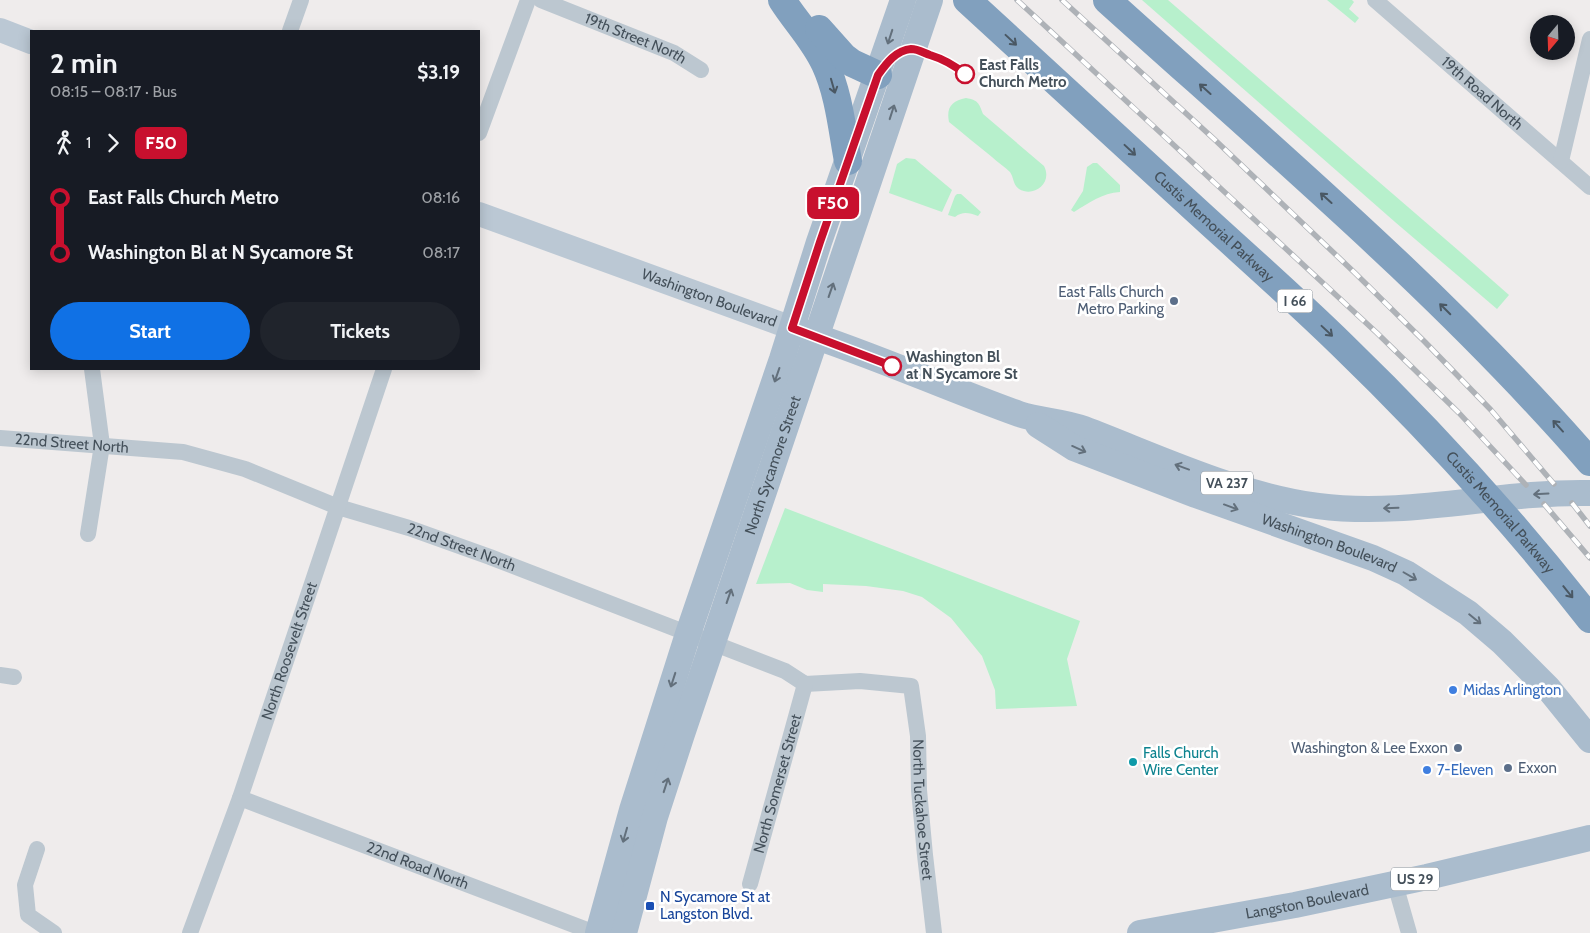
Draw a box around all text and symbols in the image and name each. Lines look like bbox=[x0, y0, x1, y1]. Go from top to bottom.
street label: 19th Street North bbox=[582, 9, 690, 68]
north arrow bbox=[1530, 15, 1575, 60]
map controls bbox=[1530, 15, 1575, 60]
one-way arrow bbox=[885, 29, 895, 45]
one-way arrow bbox=[1004, 34, 1017, 46]
text: 2 min bbox=[50, 46, 118, 80]
street label: 19th Road North bbox=[1438, 53, 1527, 134]
place label: East Falls Church Metro bbox=[979, 56, 1067, 91]
text: $3.19 bbox=[417, 61, 460, 84]
marker: East Falls Church Metro bbox=[955, 64, 975, 84]
one-way arrow bbox=[829, 78, 839, 94]
text: 08:15 – 08:17 · Bus bbox=[50, 82, 177, 101]
one-way arrow bbox=[1199, 83, 1212, 95]
one-way arrow bbox=[888, 105, 897, 120]
icon: walk bbox=[50, 129, 78, 157]
icon: forward bbox=[99, 129, 127, 157]
text: F50 bbox=[145, 132, 177, 154]
text: 1 bbox=[86, 133, 91, 152]
one-way arrow bbox=[1124, 144, 1137, 156]
street label: Custis Memorial Parkway bbox=[1150, 167, 1278, 286]
text: East Falls Church Metro bbox=[88, 186, 279, 209]
line badge: F50 bbox=[804, 187, 862, 219]
text: 08:16 bbox=[422, 188, 460, 207]
text: F50 bbox=[817, 192, 849, 214]
one-way arrow bbox=[1320, 192, 1333, 204]
text: Washington Bl at N Sycamore St bbox=[88, 241, 353, 264]
text: 08:17 bbox=[423, 243, 460, 262]
street label: Washington Boulevard bbox=[639, 265, 779, 331]
one-way arrow bbox=[827, 282, 837, 298]
place label: East Falls Church Metro Parking bbox=[1058, 283, 1165, 318]
road number: I 66 bbox=[1278, 290, 1312, 312]
marker: East Falls Church Metro Parking bbox=[1168, 295, 1180, 307]
button: Start bbox=[50, 302, 250, 360]
button: Tickets bbox=[260, 302, 460, 360]
one-way arrow bbox=[1439, 303, 1451, 315]
one-way arrow bbox=[1321, 325, 1334, 337]
place label: Washington Bl at N Sycamore St bbox=[906, 348, 1018, 383]
marker: Washington Bl at N Sycamore St bbox=[882, 356, 902, 376]
one-way arrow bbox=[772, 366, 781, 382]
street label: North Sycamore Street bbox=[741, 393, 805, 537]
one-way arrow bbox=[1552, 419, 1564, 432]
street label: 22nd Street North bbox=[14, 430, 129, 457]
one-way arrow bbox=[1071, 445, 1086, 455]
street label: Custis Memorial Parkway bbox=[1442, 448, 1559, 577]
one-way arrow bbox=[1174, 462, 1190, 471]
road number: VA 237 bbox=[1201, 472, 1253, 494]
one-way arrow bbox=[1534, 489, 1550, 498]
one-way arrow bbox=[1222, 503, 1238, 512]
one-way arrow bbox=[1383, 504, 1399, 513]
street label: Washington Boulevard bbox=[1259, 510, 1400, 577]
street label: 22nd Street North bbox=[405, 519, 518, 575]
one-way arrow bbox=[1403, 571, 1417, 581]
street label: North Roosevelt Street bbox=[258, 580, 321, 722]
one-way arrow bbox=[1562, 585, 1573, 598]
one-way arrow bbox=[724, 589, 734, 605]
one-way arrow bbox=[1468, 613, 1481, 624]
one-way arrow bbox=[668, 672, 678, 688]
place label: Midas Arlington bbox=[1463, 681, 1562, 699]
marker: Midas Arlington bbox=[1447, 684, 1459, 696]
street label: North Somerset Street bbox=[750, 712, 805, 855]
street label: North Tuckahoe Street bbox=[909, 739, 937, 881]
place label: Washington & Lee Exxon bbox=[1291, 739, 1448, 757]
marker: Washington & Lee Exxon bbox=[1452, 742, 1464, 754]
place label: Falls Church Wire Center bbox=[1143, 744, 1219, 779]
marker: Falls Church Wire Center bbox=[1127, 756, 1139, 768]
place label: Exxon bbox=[1518, 759, 1557, 777]
place label: 7-Eleven bbox=[1437, 761, 1493, 779]
marker: Exxon bbox=[1502, 762, 1514, 774]
marker: 7-Eleven bbox=[1421, 764, 1433, 776]
one-way arrow bbox=[662, 778, 671, 793]
one-way arrow bbox=[619, 827, 629, 843]
street label: 22nd Road North bbox=[364, 838, 471, 893]
road number: US 29 bbox=[1391, 868, 1439, 891]
street label: Langston Boulevard bbox=[1244, 881, 1370, 923]
place label: N Sycamore St at Langston Blvd. bbox=[660, 888, 770, 923]
marker: N Sycamore St at Langston Blvd. bbox=[644, 900, 656, 912]

